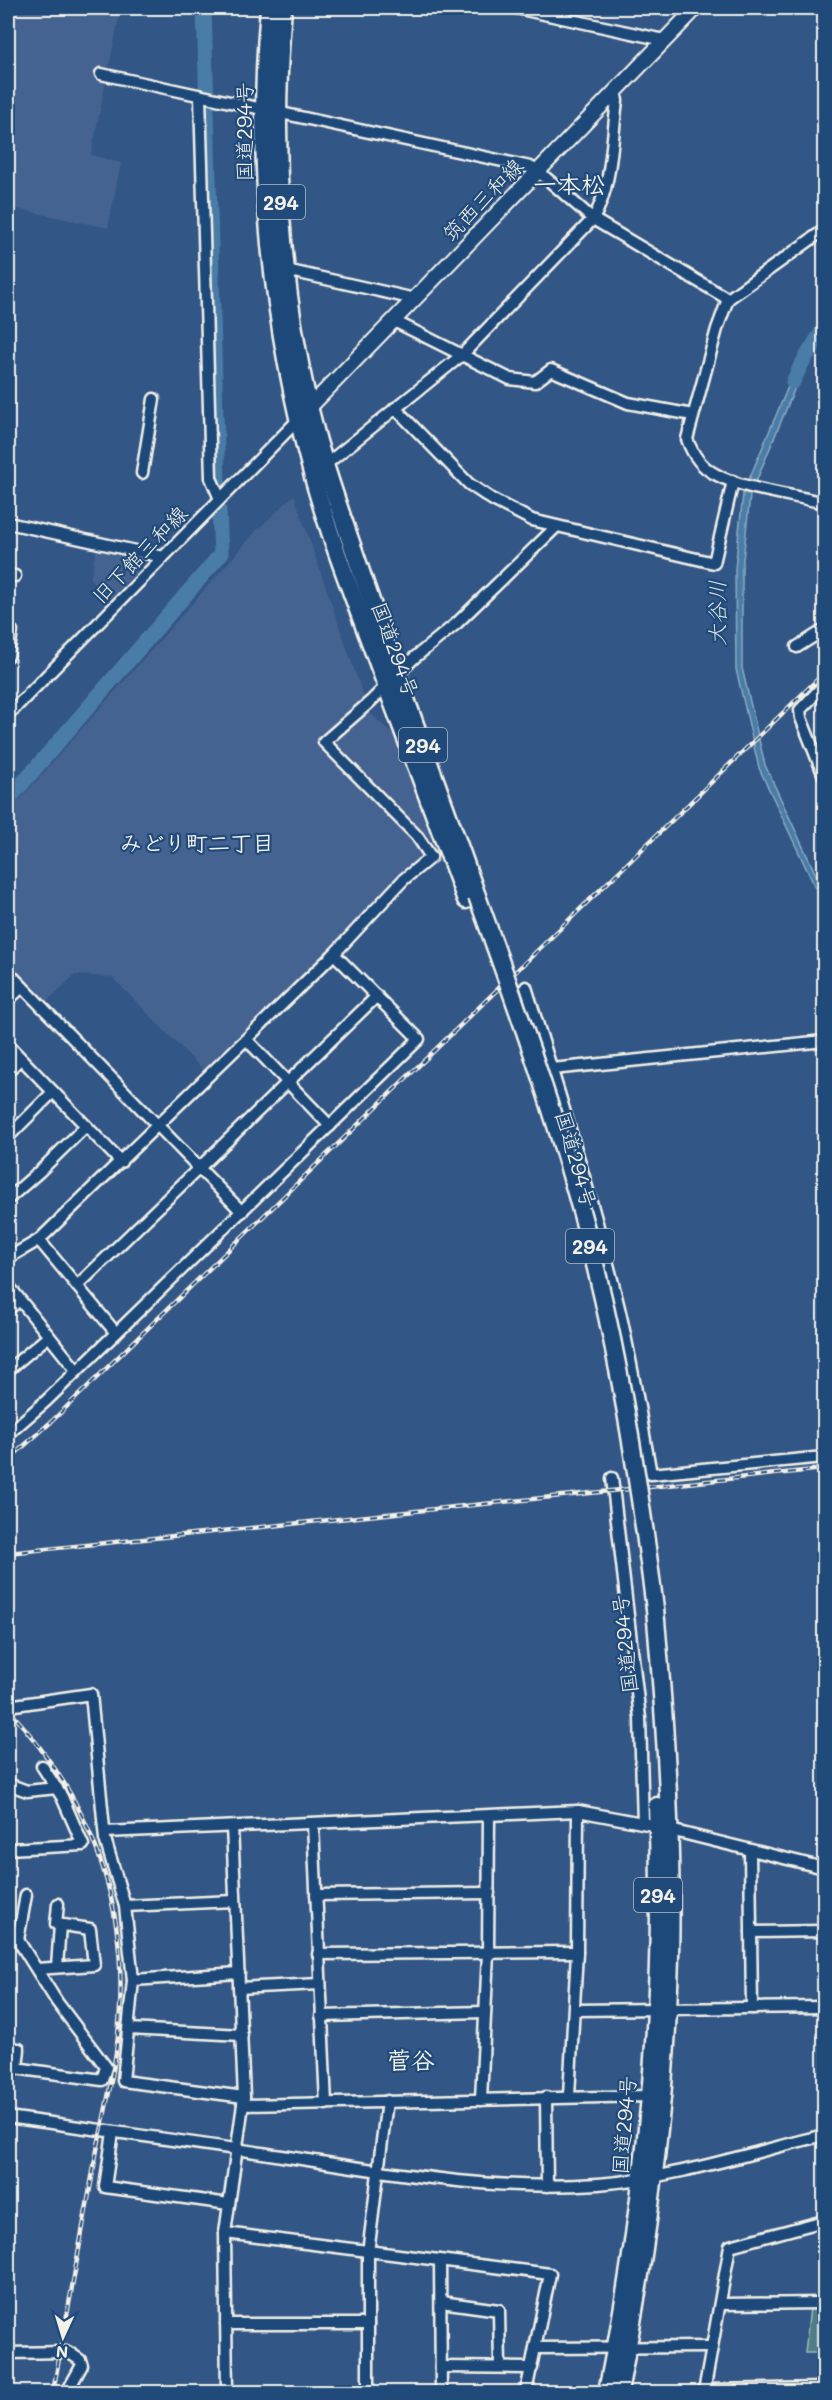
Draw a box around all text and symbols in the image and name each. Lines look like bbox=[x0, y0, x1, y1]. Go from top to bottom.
street label: 国道294号 bbox=[230, 82, 257, 182]
street label: 筑西三和線 bbox=[436, 152, 528, 246]
district label: 一本松 bbox=[533, 168, 605, 199]
road number: 294 bbox=[257, 185, 305, 219]
street label: 旧下館三和線 bbox=[86, 499, 192, 609]
water label: 大谷川 bbox=[702, 580, 731, 646]
street label: 国道294号 bbox=[366, 598, 426, 700]
road number: 294 bbox=[399, 728, 447, 762]
district label: みどり町二丁目 bbox=[120, 828, 274, 857]
street label: 国道294号 bbox=[550, 1107, 604, 1211]
road number: 294 bbox=[566, 1229, 614, 1263]
street label: 国道294号 bbox=[605, 1593, 643, 1695]
road number: 294 bbox=[634, 1878, 682, 1912]
district label: 菅谷 bbox=[387, 2044, 435, 2075]
street label: 国道294号 bbox=[605, 2074, 641, 2176]
north arrow bbox=[33, 2307, 93, 2367]
text: N bbox=[55, 2342, 69, 2363]

